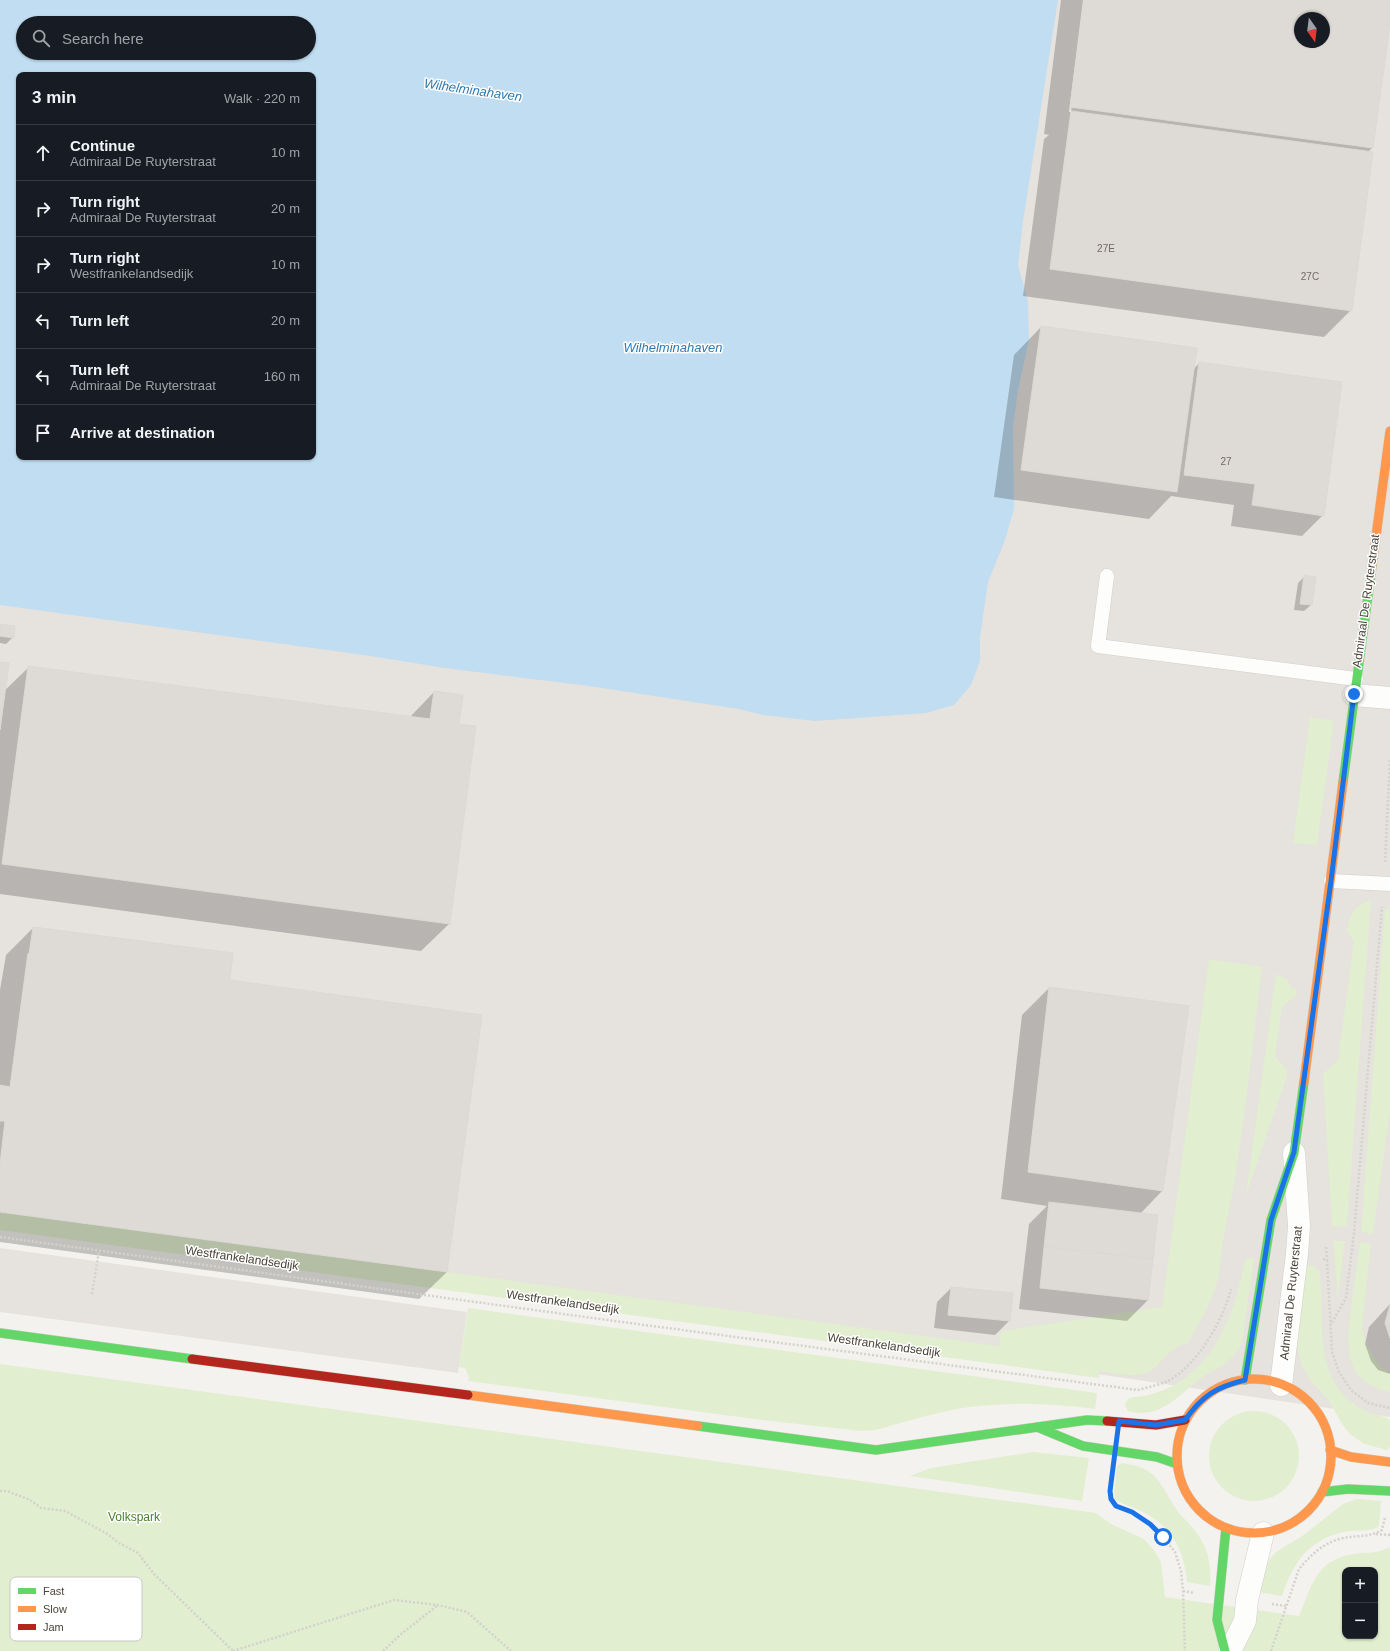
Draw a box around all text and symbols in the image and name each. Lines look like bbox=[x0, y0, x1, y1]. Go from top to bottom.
north arrow bbox=[1294, 12, 1330, 48]
search box bbox=[16, 16, 316, 60]
icon: search bbox=[30, 27, 52, 49]
text: Search here bbox=[62, 30, 144, 47]
water label: Wilhelminahaven bbox=[423, 76, 523, 104]
text: 3 min bbox=[32, 88, 76, 107]
text: Walk · 220 m bbox=[224, 91, 300, 106]
text: Continue bbox=[70, 137, 135, 154]
icon: ahead bbox=[32, 142, 54, 164]
text: 10 m bbox=[271, 145, 300, 160]
text: Admiraal De Ruyterstraat bbox=[70, 154, 216, 169]
text: Turn right bbox=[70, 193, 140, 210]
icon: right bbox=[32, 198, 54, 220]
text: 20 m bbox=[271, 201, 300, 216]
text: Admiraal De Ruyterstraat bbox=[70, 210, 216, 225]
house number: 27E bbox=[1097, 243, 1115, 254]
text: Turn right bbox=[70, 249, 140, 266]
icon: right bbox=[32, 254, 54, 276]
text: 10 m bbox=[271, 257, 300, 272]
text: Westfrankelandsedijk bbox=[70, 266, 193, 281]
house number: 27C bbox=[1301, 271, 1319, 282]
icon: left bbox=[32, 310, 54, 332]
text: Turn left bbox=[70, 312, 129, 329]
text: 20 m bbox=[271, 313, 300, 328]
water label: Wilhelminahaven bbox=[624, 340, 722, 355]
text: Turn left bbox=[70, 361, 129, 378]
icon: left bbox=[32, 366, 54, 388]
text: 160 m bbox=[264, 369, 300, 384]
text: Admiraal De Ruyterstraat bbox=[70, 378, 216, 393]
icon: arrive bbox=[32, 422, 54, 444]
text: Arrive at destination bbox=[70, 424, 215, 441]
house number: 27 bbox=[1220, 456, 1232, 467]
street label: Admiraal De Ruyterstraat bbox=[1350, 533, 1382, 669]
route end bbox=[1345, 685, 1363, 703]
street label: Admiraal De Ruyterstraat bbox=[1277, 1225, 1305, 1361]
street label: Westfrankelandsedijk bbox=[185, 1243, 300, 1273]
street label: Westfrankelandsedijk bbox=[506, 1287, 621, 1317]
street label: Westfrankelandsedijk bbox=[827, 1330, 942, 1360]
park label: Volkspark bbox=[108, 1510, 161, 1524]
route start bbox=[1154, 1528, 1172, 1546]
map controls bbox=[1342, 1567, 1378, 1639]
button: + bbox=[1342, 1567, 1378, 1603]
legend bbox=[10, 1577, 142, 1641]
text: Fast bbox=[43, 1585, 64, 1597]
text: Slow bbox=[43, 1603, 67, 1615]
button: − bbox=[1342, 1603, 1378, 1639]
text: Jam bbox=[43, 1621, 64, 1633]

